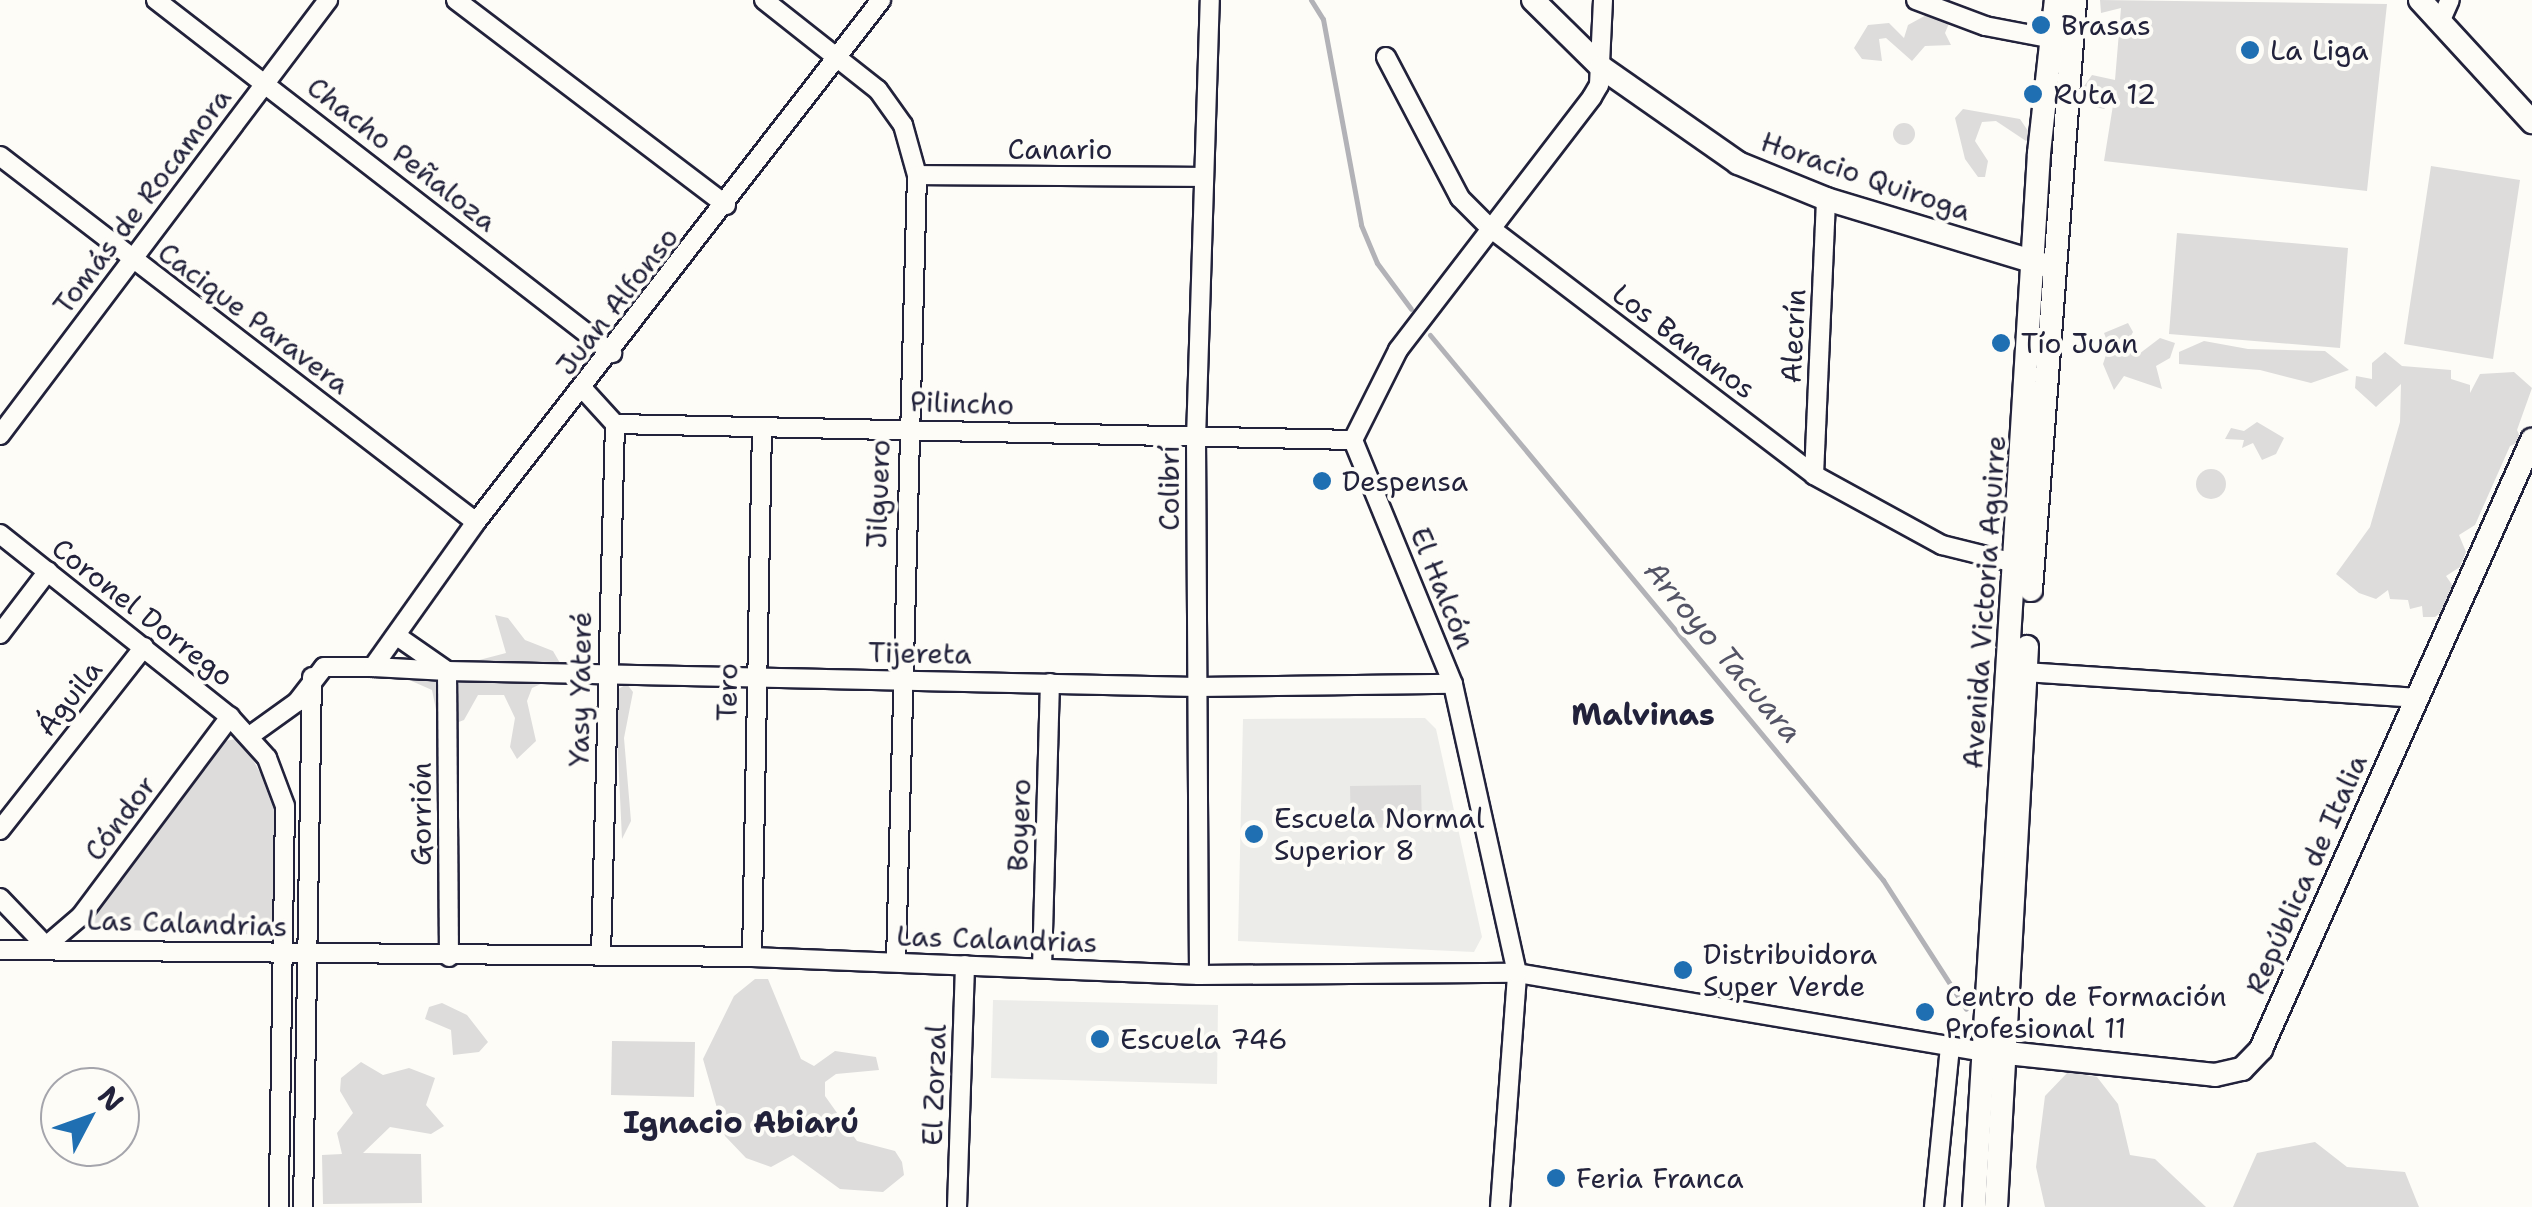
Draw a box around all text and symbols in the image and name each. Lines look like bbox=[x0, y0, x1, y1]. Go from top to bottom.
place label: Brasas bbox=[2061, 8, 2151, 42]
marker: Brasas bbox=[2030, 14, 2052, 36]
place label: La Liga bbox=[2270, 33, 2369, 67]
marker: La Liga bbox=[2239, 39, 2261, 61]
street label: Chacho Peñaloza bbox=[301, 70, 503, 238]
place label: Ruta 12 bbox=[2053, 77, 2156, 111]
street label: Tomás de Rocamora bbox=[46, 81, 238, 321]
marker: Ruta 12 bbox=[2022, 83, 2044, 105]
street label: Horacio Quiroga bbox=[1757, 124, 1975, 228]
street label: Canario bbox=[1008, 132, 1112, 166]
street label: Juan Alfonso bbox=[549, 220, 685, 382]
street label: Cacique Paravera bbox=[152, 235, 356, 401]
street label: Los Bananos bbox=[1606, 276, 1762, 406]
street label: Alecrín bbox=[1774, 288, 1812, 384]
place label: Tío Juan bbox=[2021, 326, 2138, 360]
marker: Tío Juan bbox=[1990, 332, 2012, 354]
street label: Pilincho bbox=[909, 384, 1015, 422]
street label: Avenida Victoria Aguirre bbox=[1956, 434, 2012, 770]
street label: Jilguero bbox=[859, 439, 897, 549]
street label: Colibrí bbox=[1152, 445, 1186, 531]
place label: Despensa bbox=[1342, 464, 1468, 498]
marker: Despensa bbox=[1311, 470, 1333, 492]
street label: El Halcón bbox=[1403, 522, 1483, 654]
street label: Coronel Dorrego bbox=[46, 531, 240, 693]
water label: Arroyo Tacuara bbox=[1636, 554, 1810, 750]
street label: Yasy Yateré bbox=[562, 611, 598, 767]
street label: Tijereta bbox=[868, 635, 972, 671]
street label: Águila bbox=[29, 653, 109, 743]
street label: Tero bbox=[710, 663, 744, 721]
district label: Malvinas bbox=[1571, 697, 1715, 733]
street label: República de Italia bbox=[2238, 749, 2374, 999]
street label: Gorrión bbox=[404, 762, 438, 866]
street label: Cóndor bbox=[77, 769, 163, 867]
street label: Boyero bbox=[1001, 778, 1037, 872]
place label: Escuela Normal Superior 8 bbox=[1274, 801, 1484, 867]
marker: Escuela Normal Superior 8 bbox=[1243, 823, 1265, 845]
street label: Las Calandrias bbox=[86, 903, 288, 943]
street label: Las Calandrias bbox=[896, 919, 1098, 959]
place label: Distribuidora Super Verde bbox=[1703, 937, 1877, 1003]
marker: Distribuidora Super Verde bbox=[1672, 959, 1694, 981]
place label: Centro de Formación Profesional 11 bbox=[1945, 979, 2227, 1045]
marker: Centro de Formación Profesional 11 bbox=[1914, 1001, 1936, 1023]
place label: Escuela 746 bbox=[1120, 1022, 1288, 1056]
street label: El Zorzal bbox=[915, 1024, 953, 1146]
marker: Escuela 746 bbox=[1089, 1028, 1111, 1050]
north arrow bbox=[40, 1067, 140, 1167]
text: N bbox=[90, 1078, 133, 1119]
district label: Ignacio Abiarú bbox=[623, 1105, 859, 1141]
place label: Feria Franca bbox=[1576, 1161, 1744, 1195]
marker: Feria Franca bbox=[1545, 1167, 1567, 1189]

